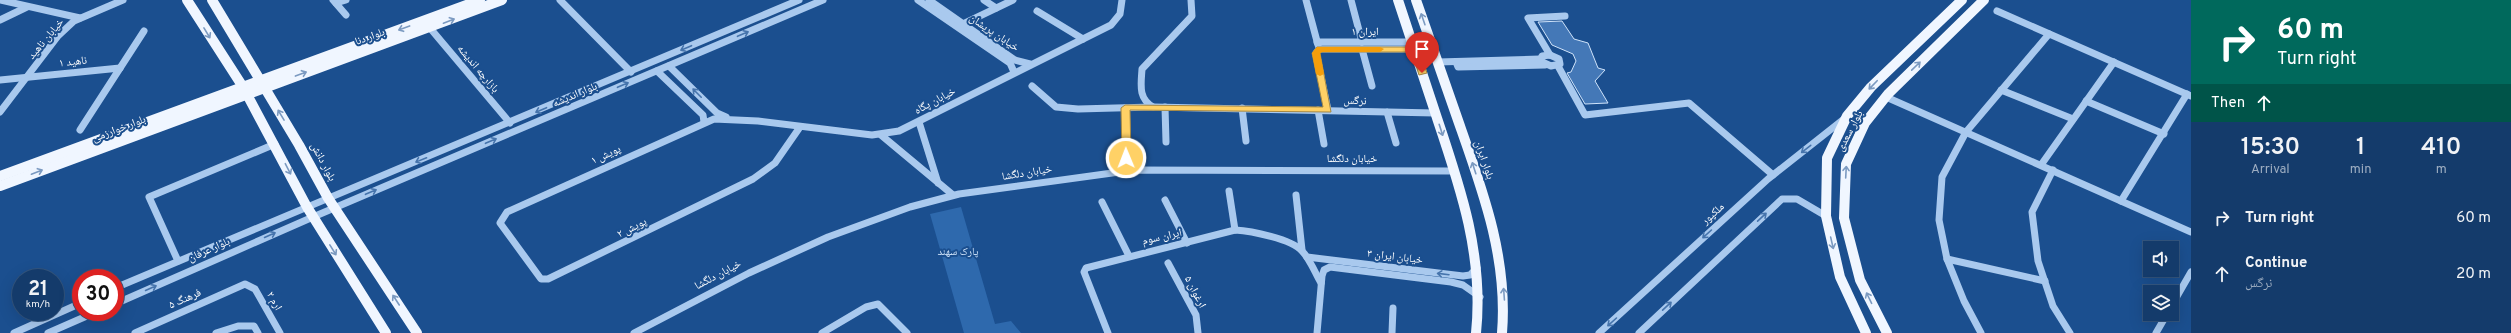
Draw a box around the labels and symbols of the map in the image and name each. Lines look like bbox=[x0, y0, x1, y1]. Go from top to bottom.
street label: خیابان پریشان bbox=[966, 11, 1022, 55]
one-way arrow bbox=[1419, 13, 1426, 26]
street label: خیابان ناهید bbox=[25, 16, 67, 62]
one-way arrow bbox=[443, 16, 455, 24]
street label: بلوار دنا bbox=[353, 25, 387, 49]
one-way arrow bbox=[397, 25, 410, 32]
street label: ایران ۱ bbox=[1351, 25, 1379, 39]
one-way arrow bbox=[203, 27, 211, 39]
one-way arrow bbox=[737, 30, 749, 37]
pin bbox=[1405, 32, 1439, 73]
street label: بازارچه اندیشه bbox=[454, 42, 502, 96]
one-way arrow bbox=[681, 45, 693, 53]
street label: ناهید ۱ bbox=[58, 54, 88, 70]
one-way arrow bbox=[1911, 61, 1921, 71]
one-way arrow bbox=[294, 70, 307, 77]
street label: بلوار اندیشه bbox=[551, 79, 599, 111]
one-way arrow bbox=[1868, 80, 1878, 90]
one-way arrow bbox=[617, 81, 629, 89]
street label: خیابان پگاه bbox=[912, 84, 958, 118]
one-way arrow bbox=[692, 88, 702, 98]
street label: نرگس bbox=[1343, 94, 1367, 108]
one-way arrow bbox=[535, 107, 547, 115]
street label: بلوار سعدی bbox=[1833, 108, 1867, 154]
one-way arrow bbox=[277, 109, 285, 121]
street label: بلوار خوارزمی bbox=[90, 112, 148, 146]
one-way arrow bbox=[1438, 123, 1445, 136]
one-way arrow bbox=[484, 137, 496, 145]
position arrow bbox=[1105, 137, 1147, 179]
street label: بلوار ایران bbox=[1471, 139, 1497, 181]
street label: بلوار دانش bbox=[307, 140, 339, 184]
street label: پویش ۱ bbox=[589, 142, 623, 168]
one-way arrow bbox=[1800, 145, 1811, 153]
street label: خیابان دلگشا bbox=[1327, 152, 1377, 166]
one-way arrow bbox=[415, 157, 427, 164]
street label: خیابان دلگشا bbox=[1001, 162, 1053, 184]
one-way arrow bbox=[1470, 162, 1477, 175]
one-way arrow bbox=[284, 163, 292, 175]
one-way arrow bbox=[1842, 166, 1850, 179]
one-way arrow bbox=[30, 168, 42, 176]
one-way arrow bbox=[365, 188, 377, 195]
street label: ملکپور bbox=[1698, 200, 1727, 229]
one-way arrow bbox=[1757, 212, 1767, 222]
street label: پویش ۲ bbox=[615, 215, 649, 241]
street label: ایران سوم bbox=[1141, 226, 1183, 248]
one-way arrow bbox=[1703, 229, 1713, 238]
one-way arrow bbox=[263, 231, 275, 239]
street label: بلوار عرفان bbox=[186, 235, 232, 265]
one-way arrow bbox=[1828, 236, 1836, 249]
one-way arrow bbox=[330, 244, 338, 256]
park label: پارک سهند bbox=[937, 245, 979, 259]
street label: خیابان ایران ۳ bbox=[1366, 247, 1424, 267]
street label: خیابان دلگشا bbox=[692, 257, 744, 293]
speed limit sign: 30 bbox=[72, 269, 124, 321]
one-way arrow bbox=[1437, 270, 1450, 278]
street label: ارغوان ۵ bbox=[1181, 274, 1209, 310]
one-way arrow bbox=[144, 284, 156, 291]
street label: فرهنگ ۵ bbox=[167, 286, 204, 312]
one-way arrow bbox=[1500, 288, 1508, 301]
street label: ارم ۲ bbox=[263, 289, 285, 313]
one-way arrow bbox=[1865, 292, 1872, 304]
one-way arrow bbox=[391, 294, 399, 306]
one-way arrow bbox=[1662, 302, 1672, 311]
one-way arrow bbox=[1606, 317, 1617, 326]

